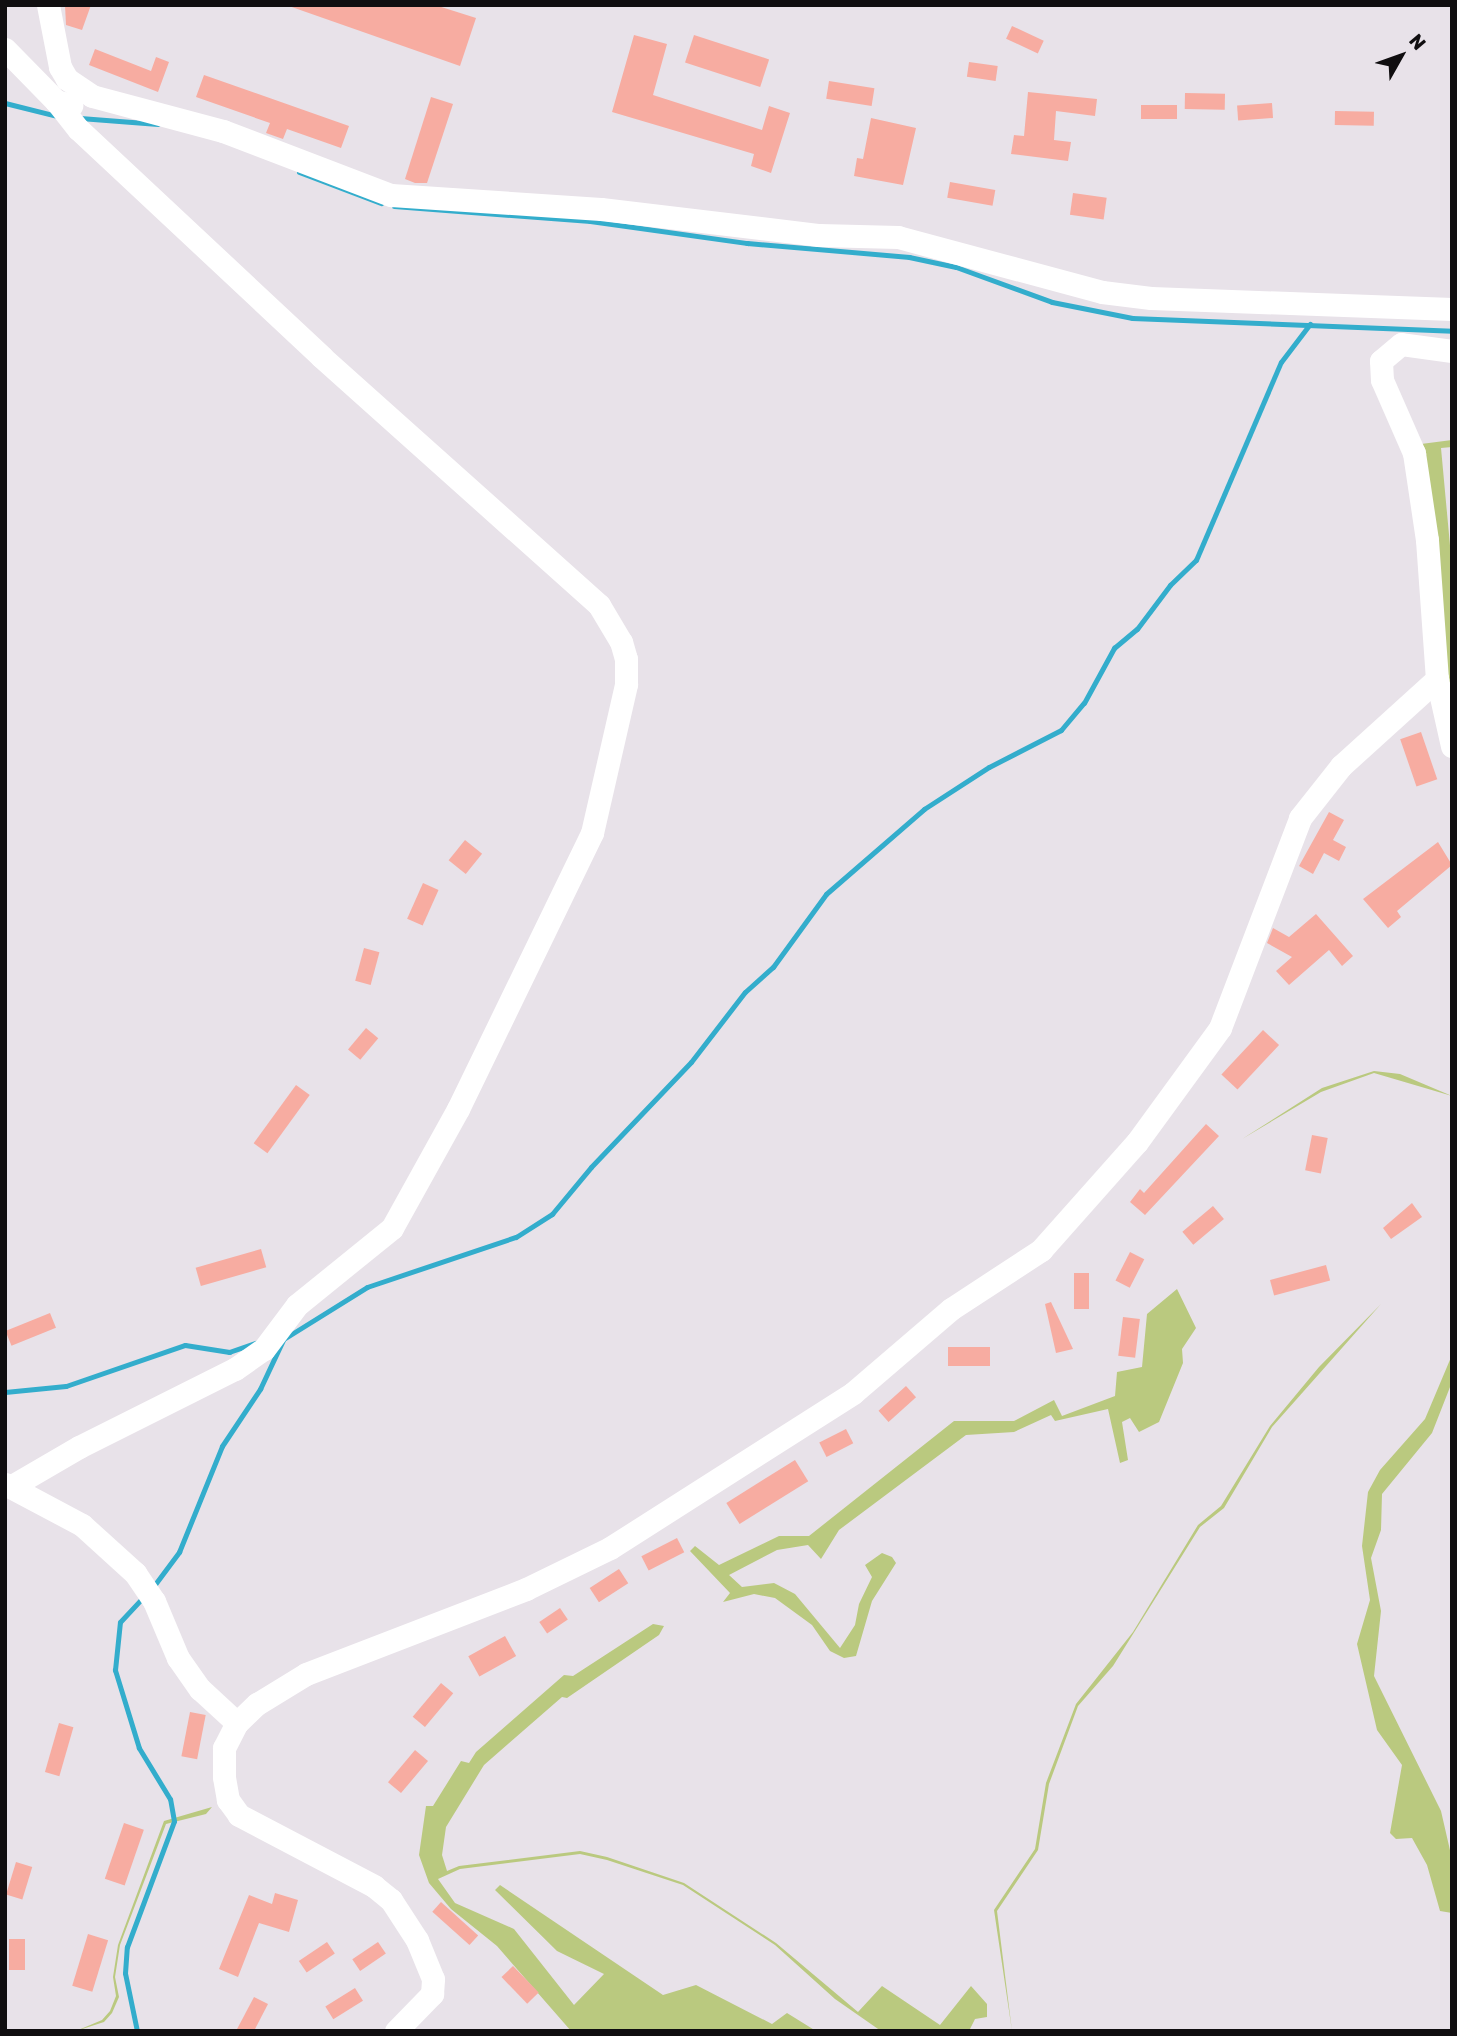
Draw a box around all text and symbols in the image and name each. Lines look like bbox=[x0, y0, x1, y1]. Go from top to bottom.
north arrow bbox=[1366, 21, 1436, 91]
text: N bbox=[1404, 30, 1431, 55]

